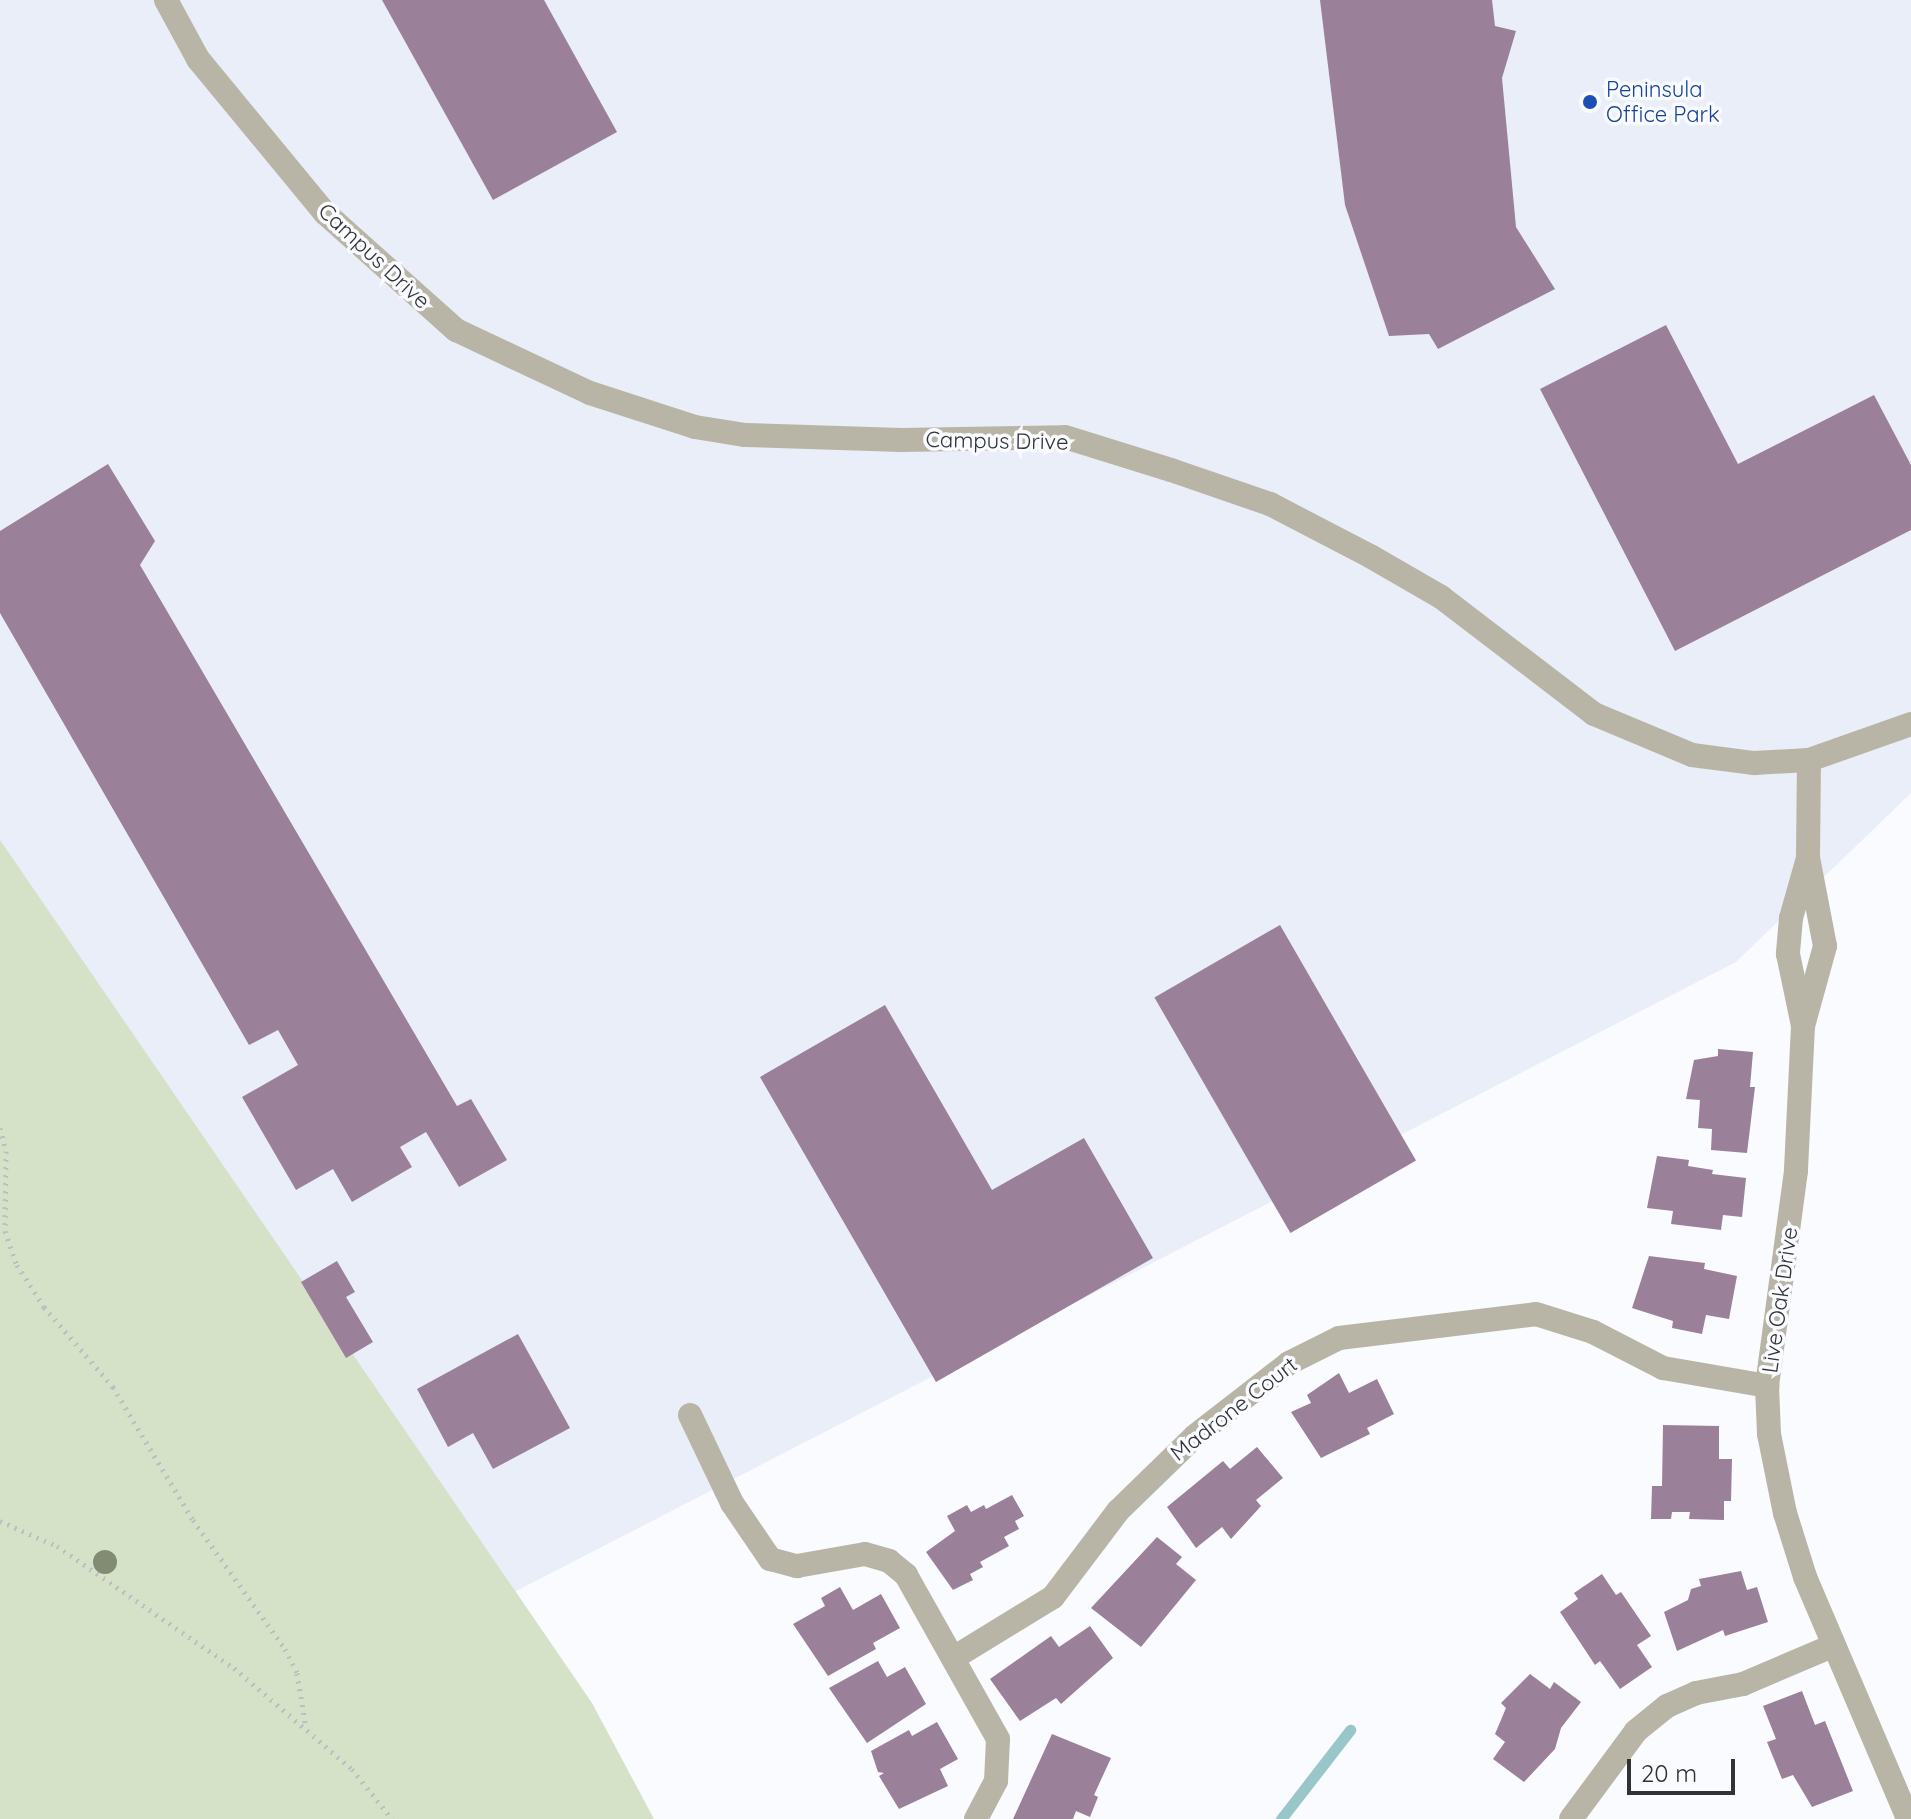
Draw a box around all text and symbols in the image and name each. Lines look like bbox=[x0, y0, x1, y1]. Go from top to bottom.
place label: Peninsula Office Park bbox=[1606, 76, 1720, 128]
marker: Peninsula Office Park bbox=[1581, 93, 1599, 111]
street label: Campus Drive bbox=[313, 198, 435, 314]
street label: Campus Drive bbox=[925, 427, 1069, 455]
street label: Live Oak Drive bbox=[1757, 1225, 1803, 1375]
street label: Madrone Court bbox=[1165, 1351, 1303, 1467]
scale bar bbox=[1631, 1743, 1739, 1793]
text: 20 m bbox=[1641, 1758, 1697, 1788]

